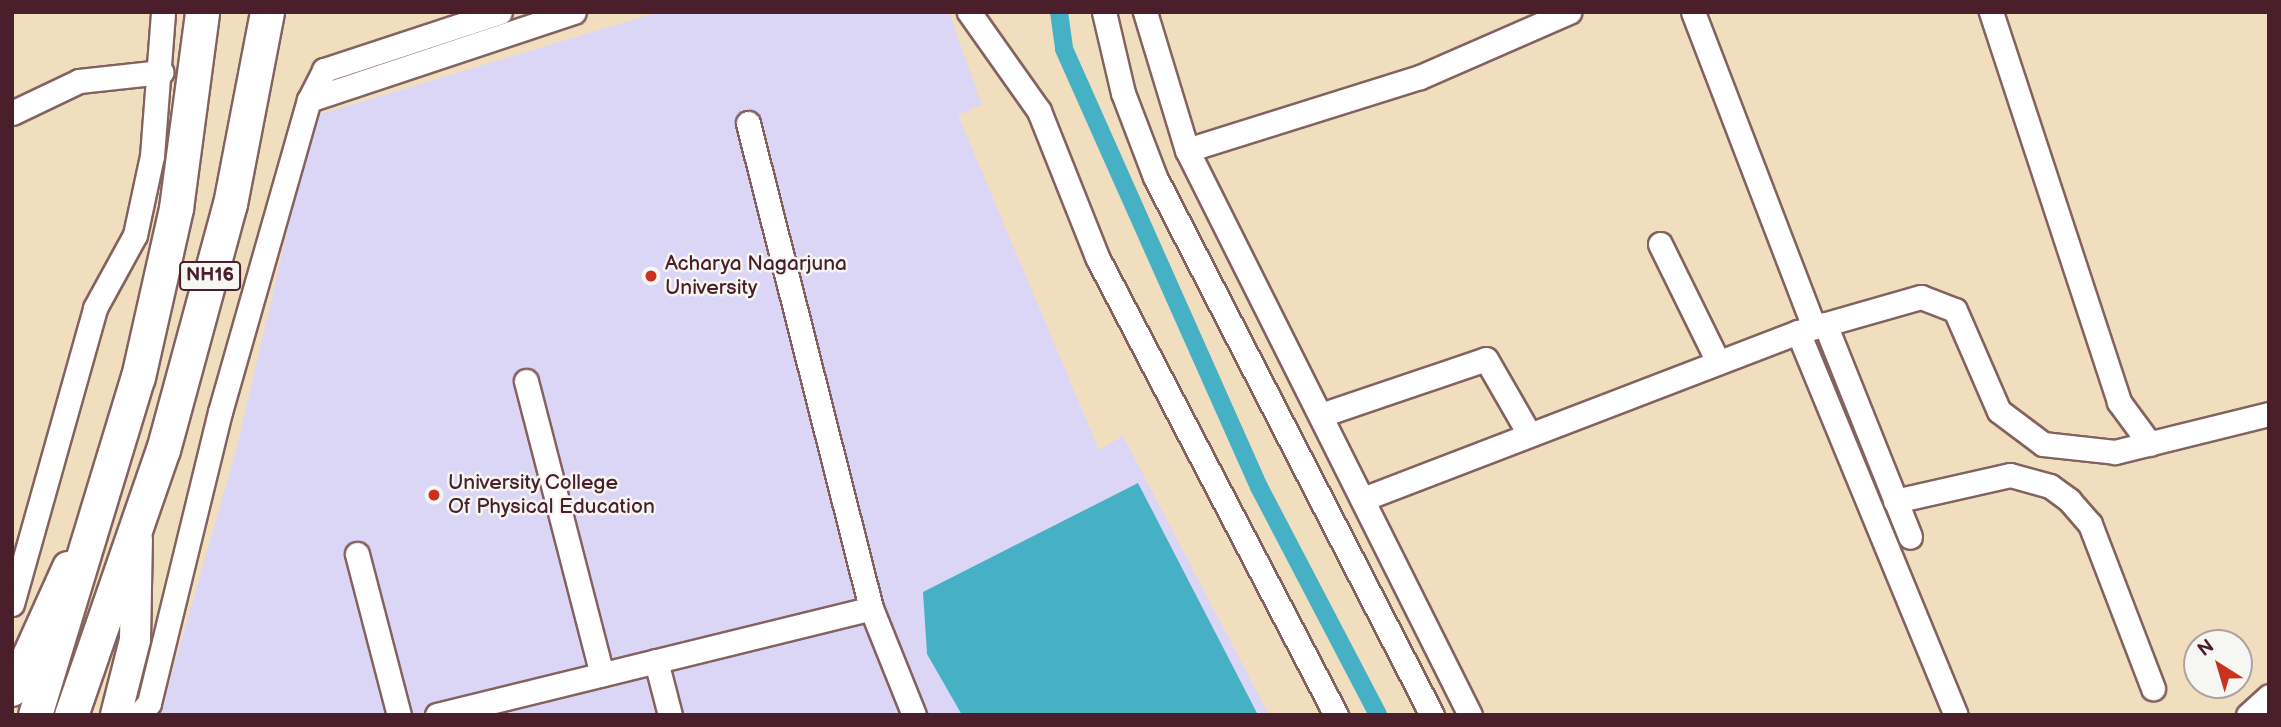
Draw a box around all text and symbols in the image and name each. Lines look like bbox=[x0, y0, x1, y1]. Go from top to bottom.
place label: Acharya Nagarjuna University bbox=[665, 251, 847, 301]
road number: NH16 bbox=[178, 260, 242, 292]
marker: Acharya Nagarjuna University bbox=[643, 268, 659, 284]
place label: University College Of Physical Education bbox=[448, 470, 655, 520]
marker: University College Of Physical Education bbox=[426, 487, 442, 503]
north arrow bbox=[2183, 629, 2253, 699]
text: N bbox=[2194, 635, 2219, 662]

